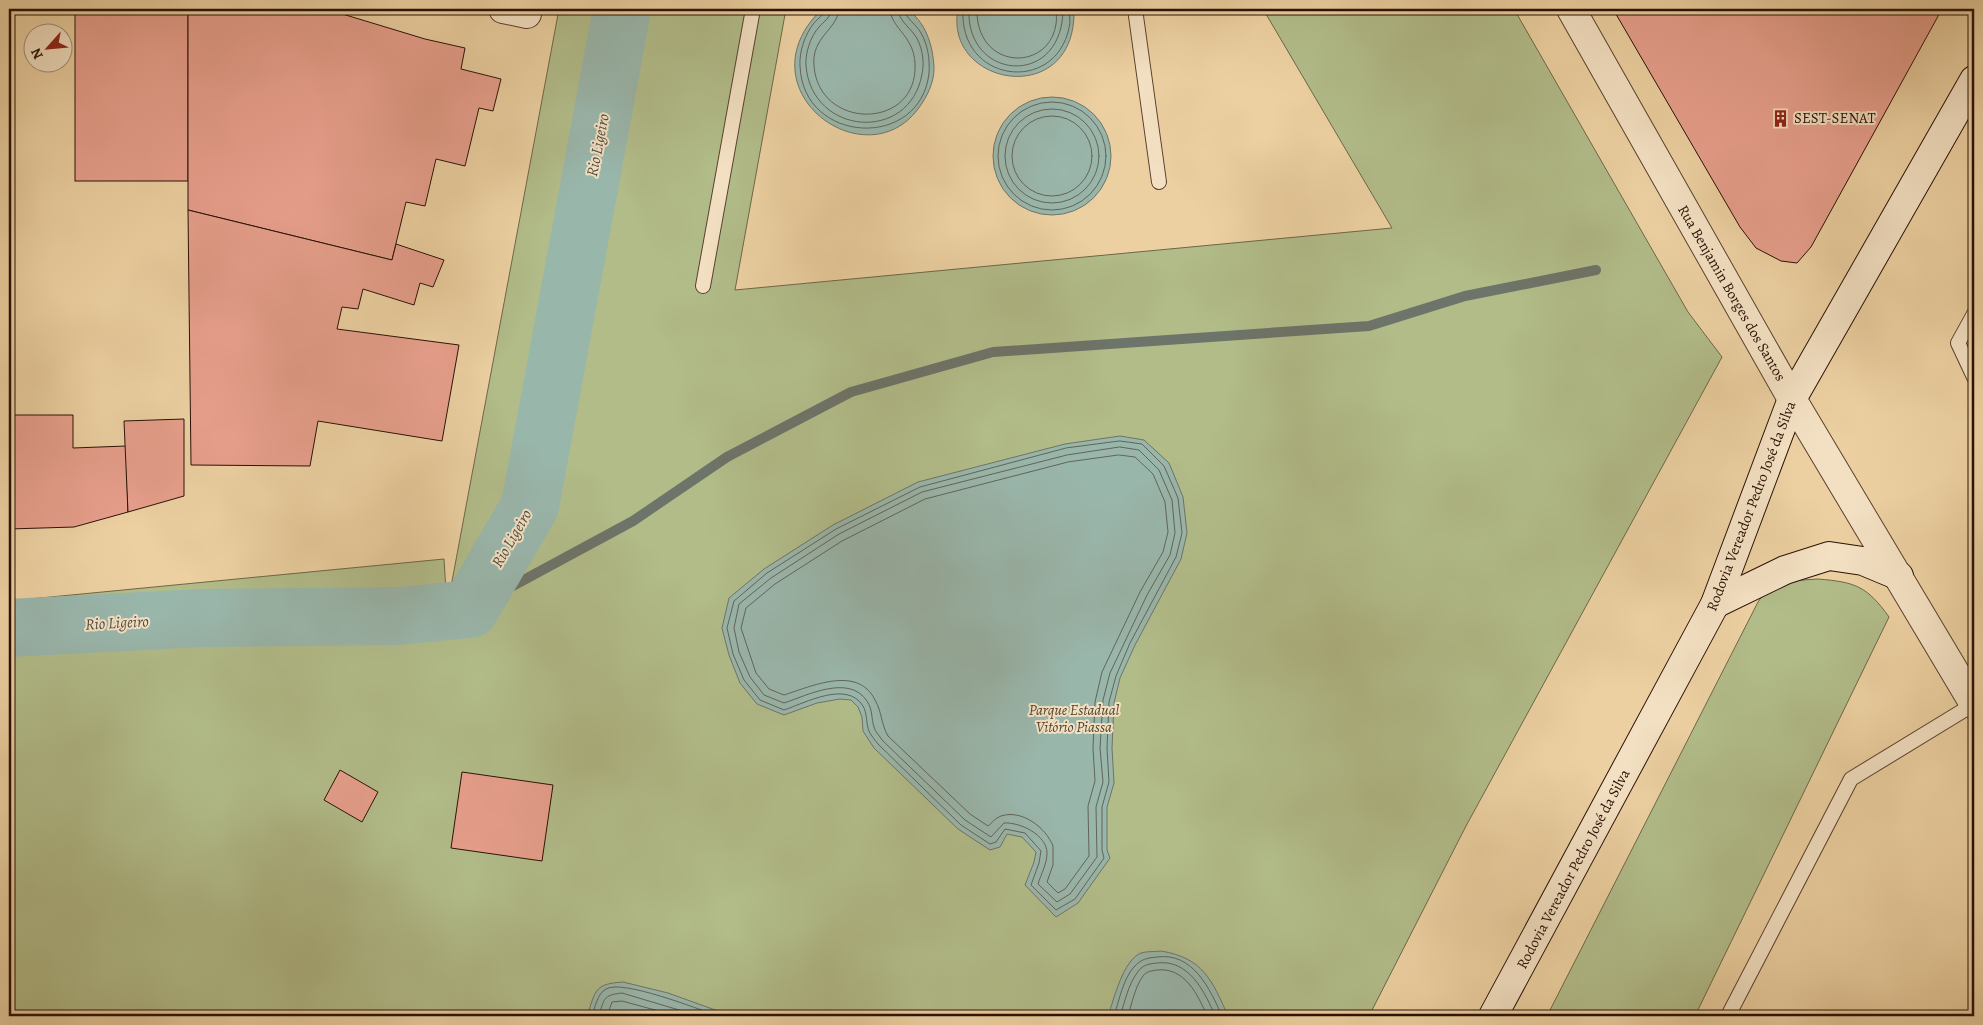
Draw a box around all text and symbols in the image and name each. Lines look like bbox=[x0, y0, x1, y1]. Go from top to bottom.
north arrow bbox=[22, 22, 72, 72]
text: N bbox=[26, 45, 48, 63]
building icon: SEST-SENAT bbox=[1770, 108, 1790, 128]
place label: SEST-SENAT bbox=[1794, 108, 1876, 128]
water label: Rio Ligeiro bbox=[581, 112, 615, 178]
street label: Rua Benjamin Borges dos Santos bbox=[1673, 201, 1791, 385]
street label: Rodovia Vereador Pedro José da Silva bbox=[1702, 398, 1800, 614]
water label: Rio Ligeiro bbox=[486, 505, 537, 572]
water label: Rio Ligeiro bbox=[85, 610, 149, 636]
park label: Parque Estadual Vitório Piassa bbox=[1029, 700, 1120, 737]
street label: Rodovia Vereador Pedro José da Silva bbox=[1512, 766, 1634, 972]

